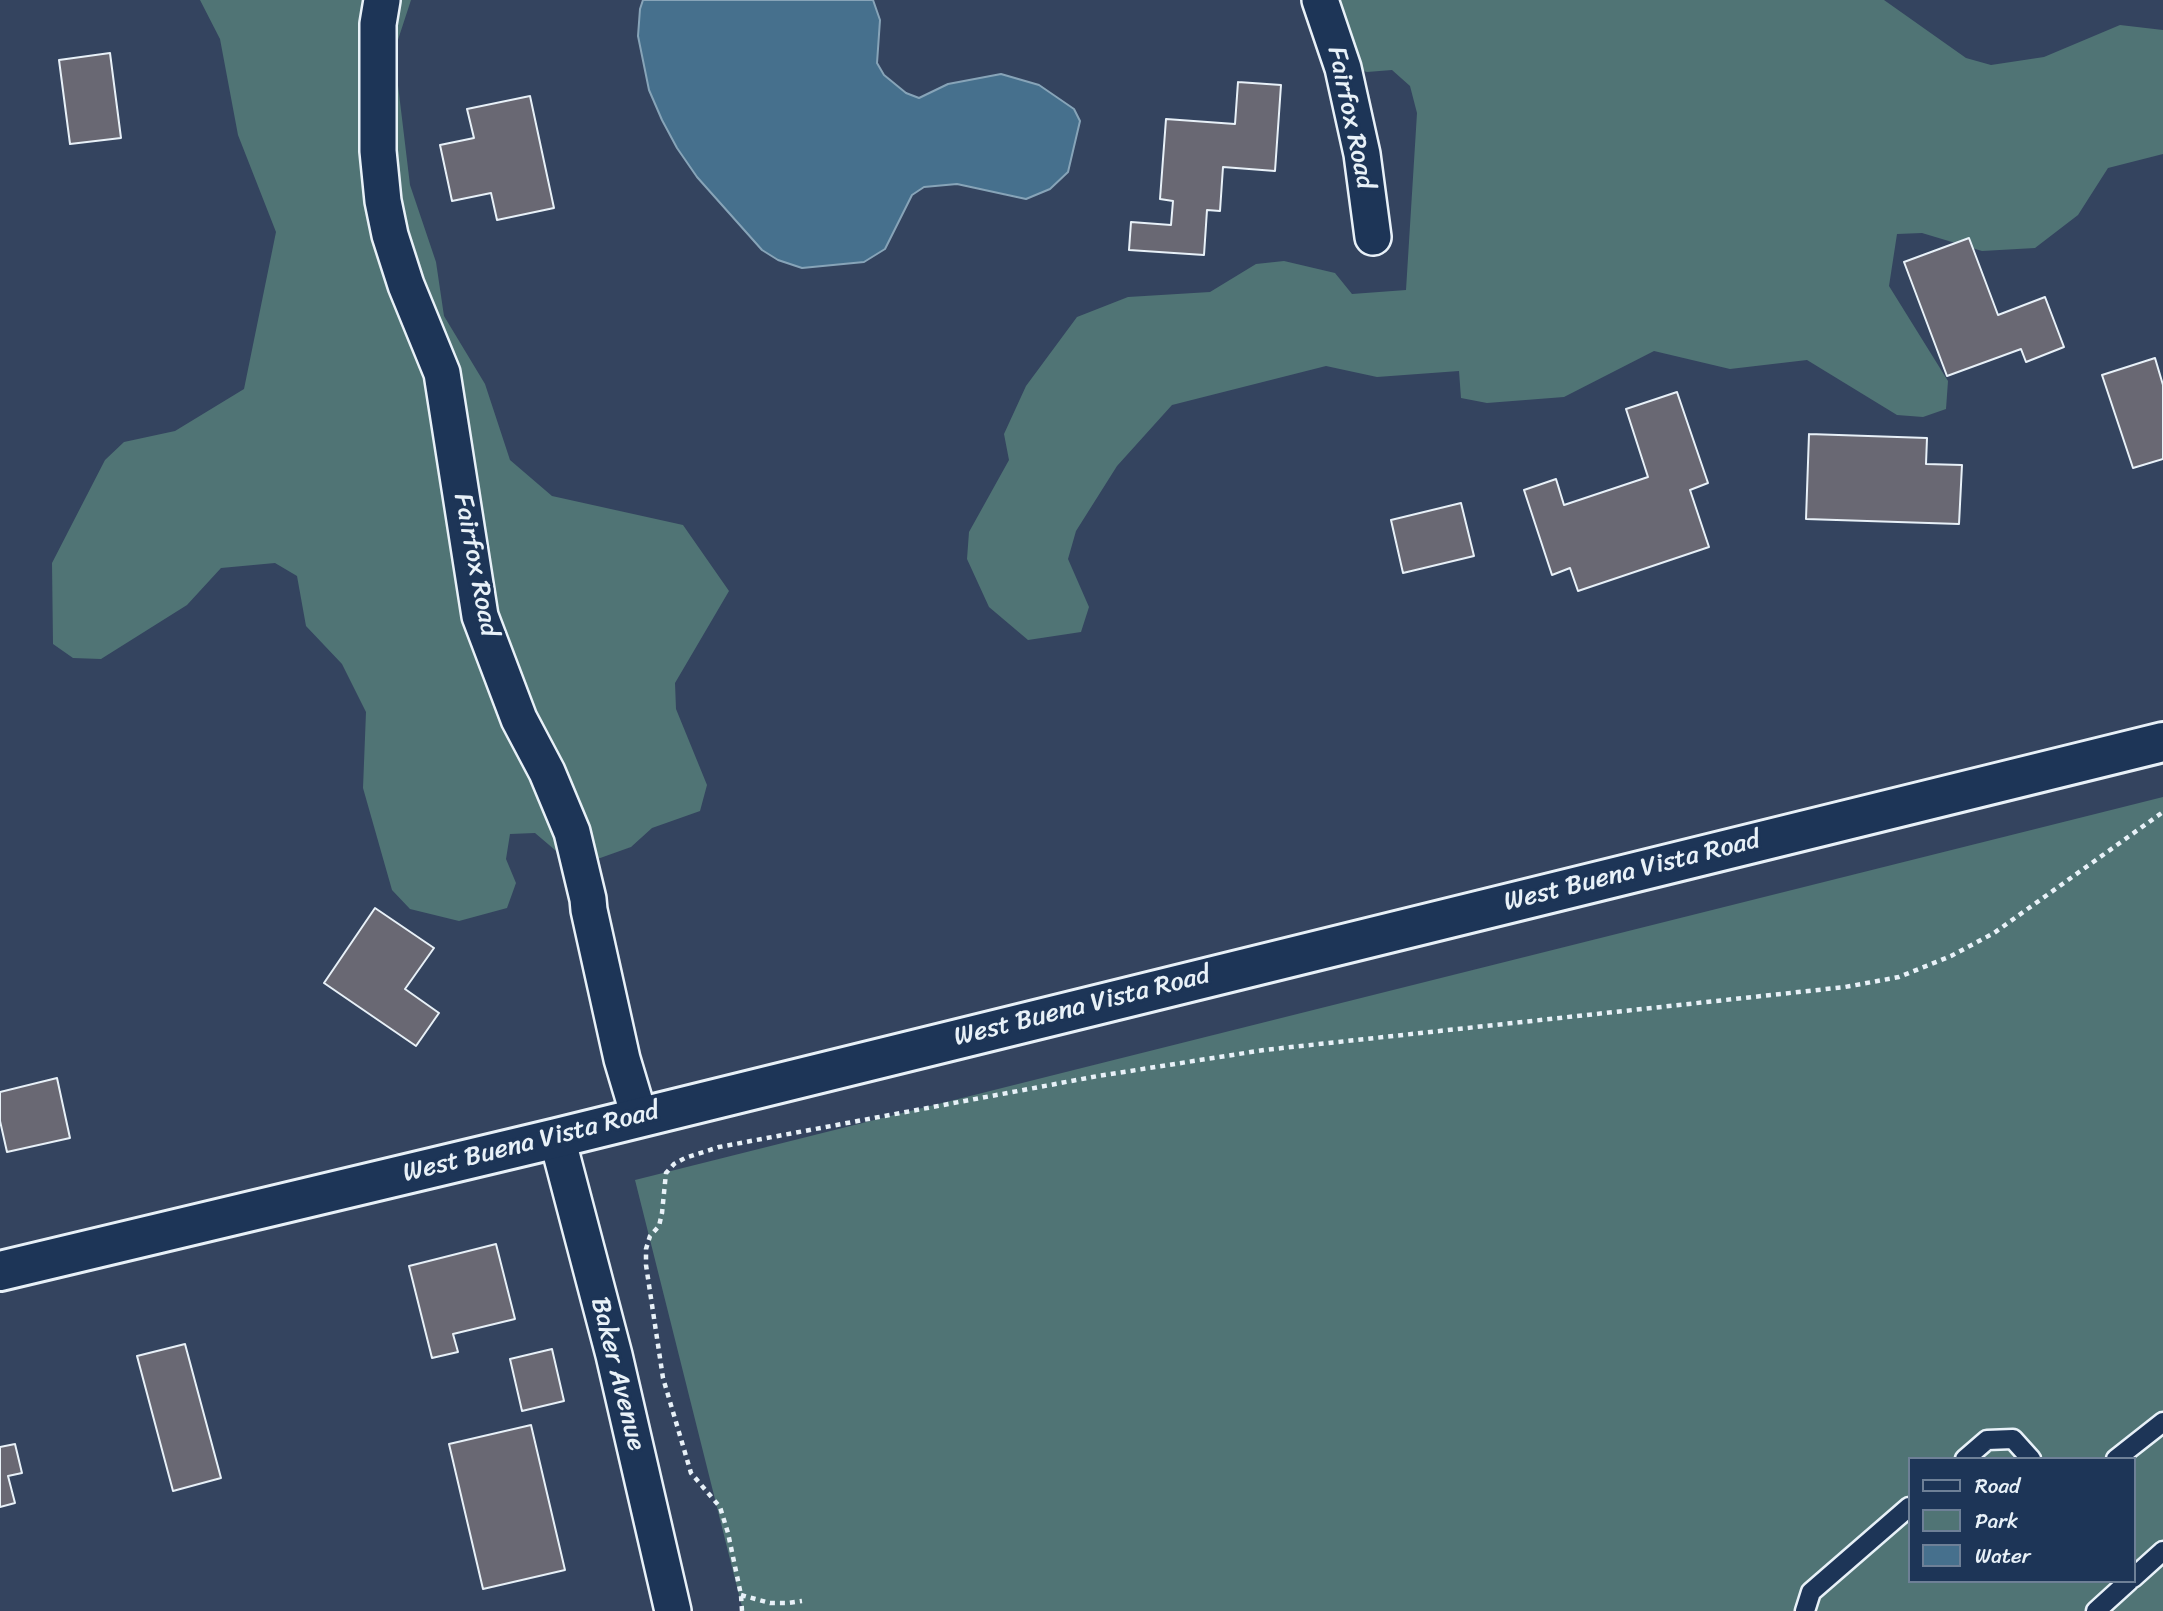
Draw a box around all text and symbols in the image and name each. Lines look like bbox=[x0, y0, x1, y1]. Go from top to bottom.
street label: Fairfox Road bbox=[1320, 44, 1380, 192]
street label: Fairfox Road bbox=[446, 491, 504, 639]
street label: West Buena Vista Road bbox=[1501, 825, 1763, 919]
street label: West Buena Vista Road bbox=[951, 960, 1213, 1054]
street label: West Buena Vista Road bbox=[400, 1096, 662, 1190]
street label: Baker Avenue bbox=[583, 1294, 651, 1454]
legend bbox=[1908, 1457, 2135, 1583]
text: Road bbox=[1975, 1467, 2020, 1505]
text: Park bbox=[1975, 1502, 2018, 1540]
text: Water bbox=[1975, 1537, 2030, 1575]

